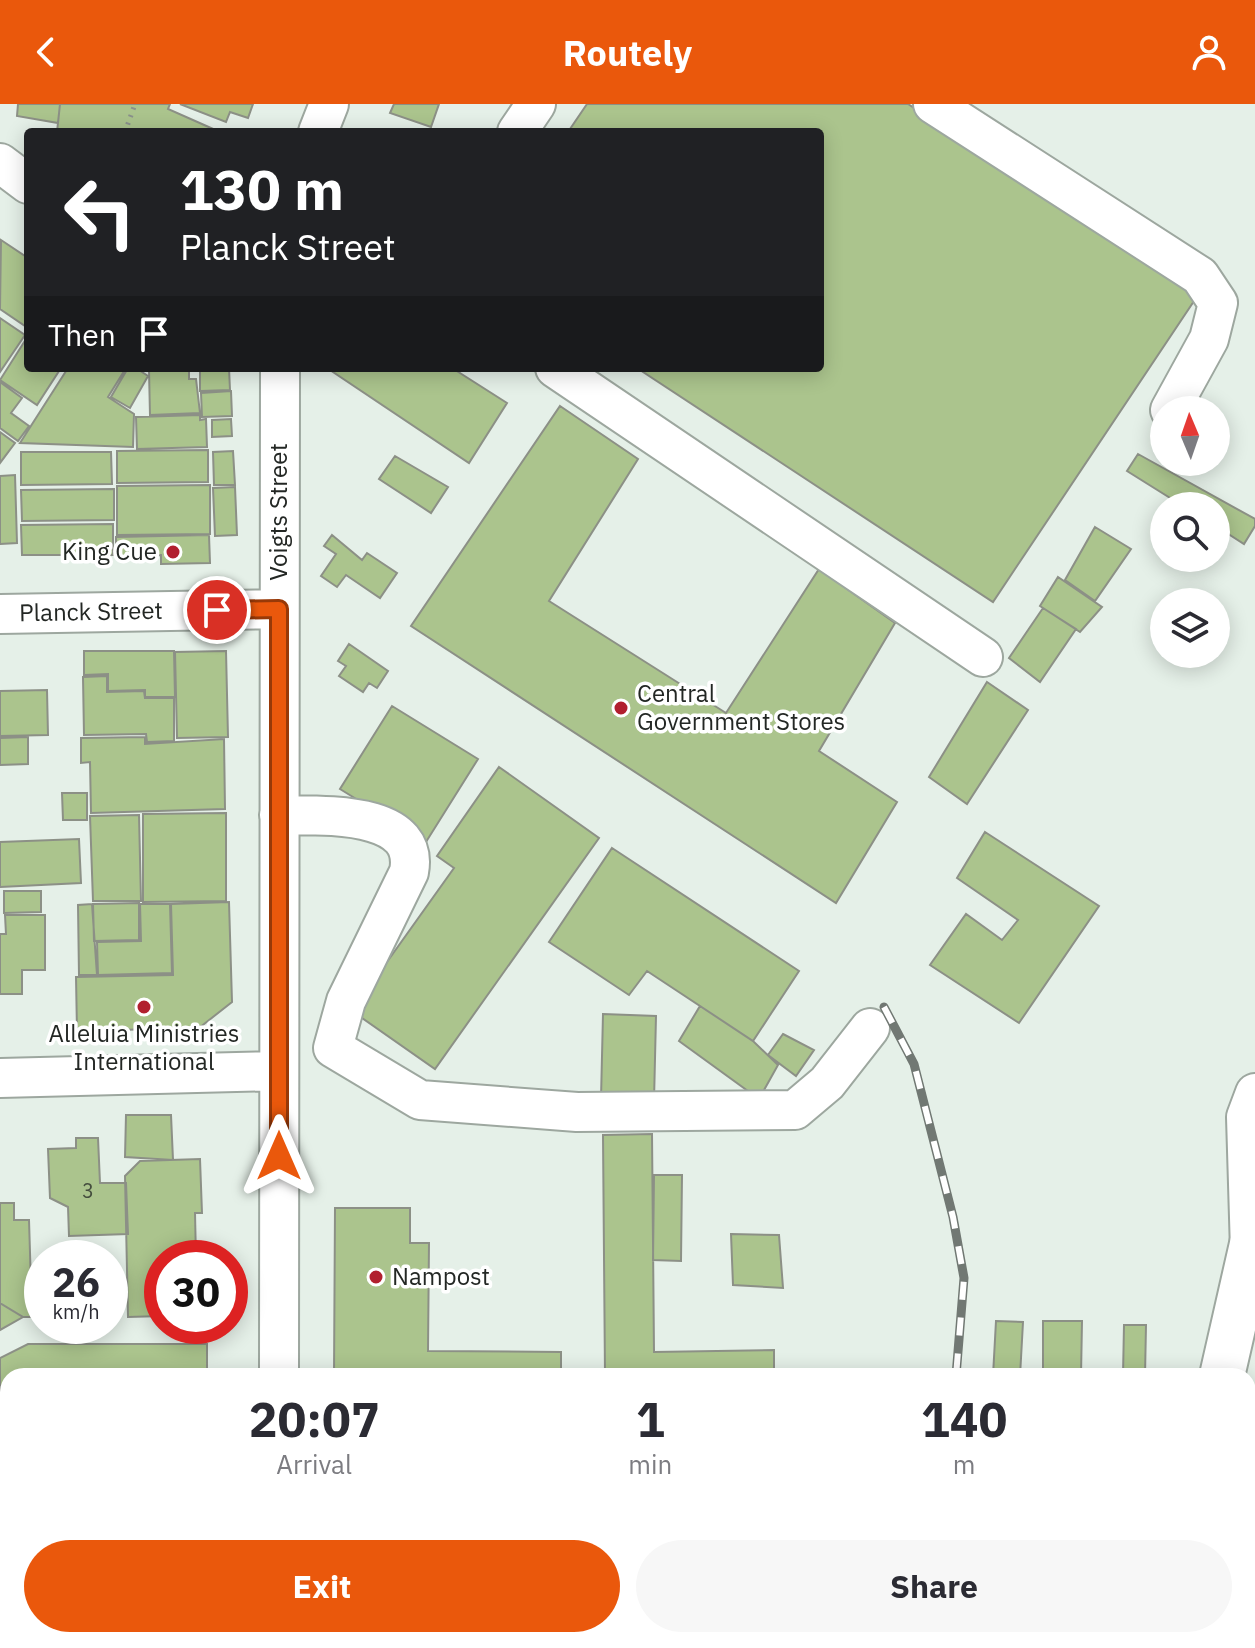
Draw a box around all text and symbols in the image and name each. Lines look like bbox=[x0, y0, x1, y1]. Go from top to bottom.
text: Routely bbox=[563, 29, 692, 76]
icon: back bbox=[24, 30, 68, 74]
icon: person bbox=[1187, 30, 1231, 74]
text: 130 m bbox=[180, 153, 344, 225]
icon: left bbox=[48, 160, 152, 264]
text: Planck Street bbox=[180, 223, 396, 270]
icon: arrive bbox=[132, 312, 176, 356]
text: Then bbox=[48, 315, 116, 354]
north arrow bbox=[1150, 396, 1230, 476]
map controls bbox=[1150, 396, 1230, 668]
street label: Voigts Street bbox=[262, 443, 294, 581]
button: search bbox=[1150, 492, 1230, 572]
place label: King Cue bbox=[62, 535, 157, 567]
marker: King Cue bbox=[164, 543, 182, 561]
pin bbox=[183, 576, 251, 644]
icon: arrive bbox=[195, 588, 239, 632]
button: layers bbox=[1150, 588, 1230, 668]
street label: Planck Street bbox=[19, 594, 163, 628]
place label: Central Government Stores bbox=[637, 677, 845, 737]
marker: Central Government Stores bbox=[612, 699, 630, 717]
marker: Alleluia Ministries International bbox=[135, 998, 153, 1016]
place label: Alleluia Ministries International bbox=[49, 1017, 239, 1077]
position arrow bbox=[237, 1114, 321, 1198]
house number: 3 bbox=[82, 1177, 94, 1204]
speed limit sign: 30 bbox=[144, 1240, 248, 1344]
text: 26 bbox=[52, 1256, 100, 1308]
place label: Nampost bbox=[392, 1260, 490, 1292]
marker: Nampost bbox=[367, 1268, 385, 1286]
text: km/h bbox=[52, 1298, 100, 1325]
text: 20:07 bbox=[249, 1388, 380, 1450]
text: 1 bbox=[636, 1388, 665, 1450]
text: 140 bbox=[921, 1388, 1007, 1450]
text: Arrival bbox=[276, 1447, 352, 1481]
text: min bbox=[628, 1447, 672, 1481]
text: m bbox=[953, 1447, 975, 1481]
button: Exit bbox=[24, 1540, 620, 1632]
button: Share bbox=[636, 1540, 1232, 1632]

